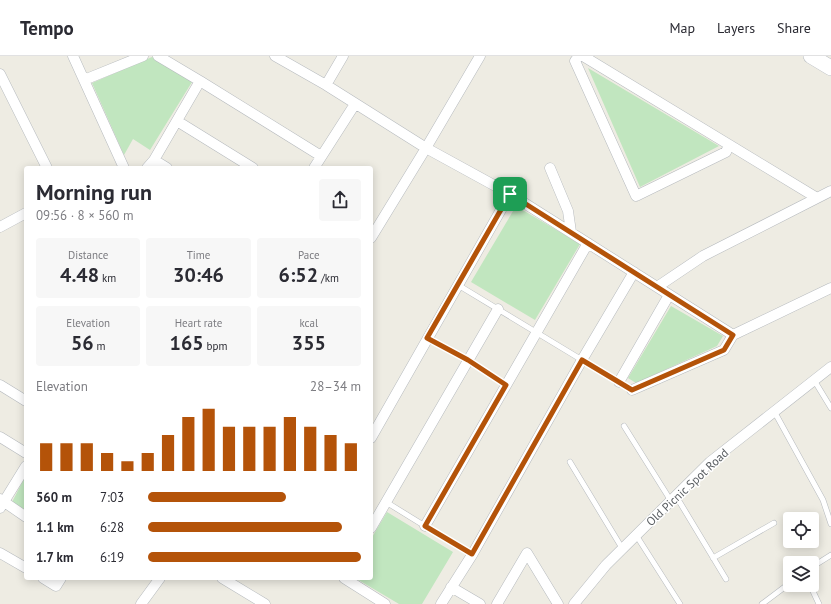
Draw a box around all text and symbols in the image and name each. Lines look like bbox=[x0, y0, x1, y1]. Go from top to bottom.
text: Tempo bbox=[20, 16, 74, 40]
text: Map bbox=[669, 19, 695, 37]
text: Layers bbox=[717, 19, 755, 37]
text: Share bbox=[777, 19, 811, 37]
pin bbox=[493, 177, 527, 211]
text: Morning run bbox=[36, 178, 152, 206]
button: share bbox=[319, 179, 361, 221]
icon: arrive bbox=[499, 183, 521, 205]
text: 09:56 · 8 × 560 m bbox=[36, 207, 133, 224]
text: Distance bbox=[68, 248, 108, 262]
text: Time bbox=[187, 248, 210, 262]
text: Pace bbox=[298, 248, 320, 262]
text: 4.48 bbox=[60, 262, 99, 288]
text: 30:46 bbox=[173, 262, 224, 288]
text: 6:52 bbox=[279, 262, 318, 288]
text: km bbox=[99, 271, 116, 285]
text: /km bbox=[318, 271, 339, 285]
text: Elevation bbox=[66, 316, 110, 330]
text: Heart rate bbox=[175, 316, 222, 330]
text: kcal bbox=[299, 316, 318, 330]
text: 56 bbox=[71, 330, 94, 356]
text: 165 bbox=[170, 330, 204, 356]
text: 355 bbox=[292, 330, 326, 356]
text: m bbox=[94, 339, 105, 353]
text: bpm bbox=[204, 339, 227, 353]
text: Elevation bbox=[36, 378, 88, 395]
text: 28–34 m bbox=[310, 378, 361, 395]
street label: Old Picnic Spot Road bbox=[643, 445, 731, 529]
text: 560 m bbox=[36, 489, 72, 506]
text: 7:03 bbox=[100, 489, 124, 506]
map controls bbox=[783, 512, 819, 592]
button: locate bbox=[783, 512, 819, 548]
text: 1.1 km bbox=[36, 519, 74, 536]
text: 6:28 bbox=[100, 519, 124, 536]
text: 1.7 km bbox=[36, 549, 73, 566]
text: 6:19 bbox=[100, 549, 124, 566]
button: layers bbox=[783, 556, 819, 592]

